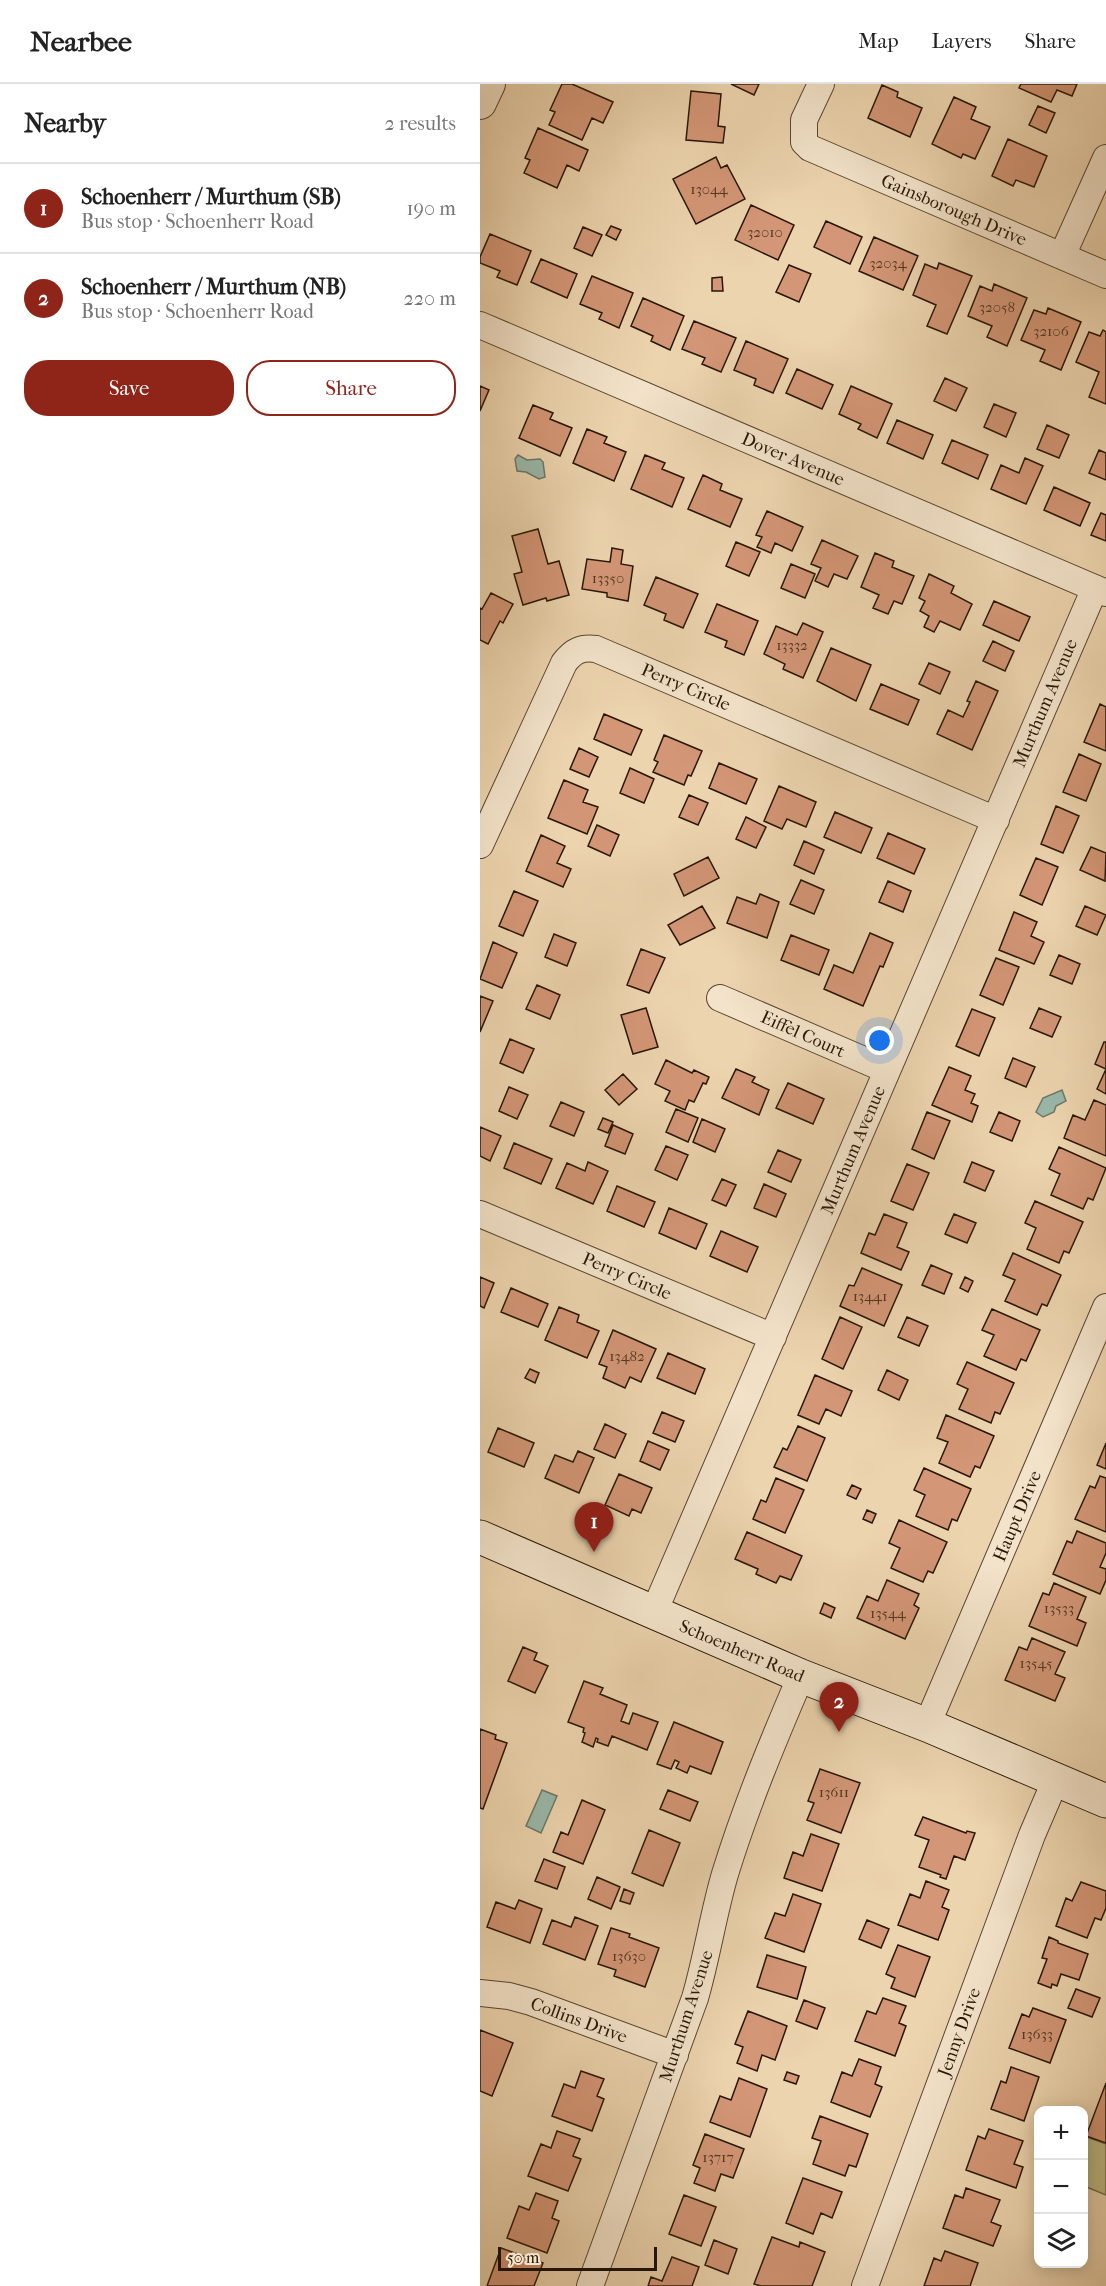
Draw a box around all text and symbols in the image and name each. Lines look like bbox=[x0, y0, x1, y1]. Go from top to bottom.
text: Nearbee bbox=[30, 25, 132, 58]
text: Map bbox=[858, 29, 899, 53]
text: Layers bbox=[932, 29, 991, 53]
text: Share bbox=[1024, 29, 1076, 53]
text: Nearby bbox=[24, 108, 106, 139]
text: 2 results bbox=[385, 112, 456, 135]
street label: Gainsborough Drive bbox=[878, 170, 1030, 251]
house number: 13044 bbox=[690, 180, 729, 198]
text: Schoenherr / Murthum (SB) bbox=[81, 184, 341, 210]
text: 1 bbox=[40, 197, 47, 220]
text: 190 m bbox=[406, 197, 456, 220]
text: Bus stop · Schoenherr Road bbox=[81, 210, 314, 233]
house number: 32010 bbox=[747, 223, 783, 241]
house number: 32034 bbox=[869, 254, 908, 272]
text: Schoenherr / Murthum (NB) bbox=[81, 274, 346, 300]
text: 2 bbox=[38, 287, 49, 310]
text: 220 m bbox=[403, 287, 456, 310]
house number: 32058 bbox=[979, 298, 1015, 316]
text: Bus stop · Schoenherr Road bbox=[81, 300, 314, 323]
house number: 32106 bbox=[1033, 322, 1070, 340]
button: Save bbox=[24, 360, 234, 416]
button: Share bbox=[246, 360, 456, 416]
street label: Dover Avenue bbox=[738, 428, 847, 491]
house number: 13350 bbox=[592, 569, 624, 587]
house number: 13332 bbox=[776, 636, 808, 654]
street label: Murthum Avenue bbox=[1009, 636, 1082, 771]
street label: Perry Circle bbox=[638, 659, 734, 716]
street label: Eiffel Court bbox=[757, 1007, 849, 1063]
your location bbox=[865, 1026, 894, 1055]
street label: Murthum Avenue bbox=[817, 1083, 890, 1218]
street label: Perry Circle bbox=[579, 1248, 675, 1305]
house number: 13441 bbox=[853, 1287, 887, 1305]
house number: 13482 bbox=[609, 1347, 645, 1365]
street label: Haupt Drive bbox=[989, 1468, 1046, 1565]
pin: 1 bbox=[574, 1502, 614, 1552]
house number: 13533 bbox=[1044, 1599, 1074, 1617]
house number: 13544 bbox=[870, 1604, 907, 1622]
street label: Schoenherr Road bbox=[676, 1616, 808, 1687]
house number: 13545 bbox=[1020, 1654, 1052, 1672]
pin: 2 bbox=[820, 1682, 858, 1732]
house number: 13611 bbox=[819, 1783, 849, 1801]
house number: 13630 bbox=[612, 1947, 646, 1965]
street label: Murthum Avenue bbox=[655, 1947, 718, 2085]
street label: Jenny Drive bbox=[933, 1985, 985, 2081]
street label: Collins Drive bbox=[528, 1993, 630, 2048]
house number: 13633 bbox=[1021, 2025, 1053, 2043]
map controls bbox=[1034, 2106, 1088, 2268]
button: + bbox=[1034, 2106, 1088, 2160]
house number: 13717 bbox=[702, 2148, 734, 2166]
button: − bbox=[1034, 2160, 1088, 2214]
button: layers bbox=[1034, 2214, 1088, 2268]
scale bar bbox=[498, 2244, 657, 2272]
text: 50 m bbox=[507, 2248, 539, 2267]

